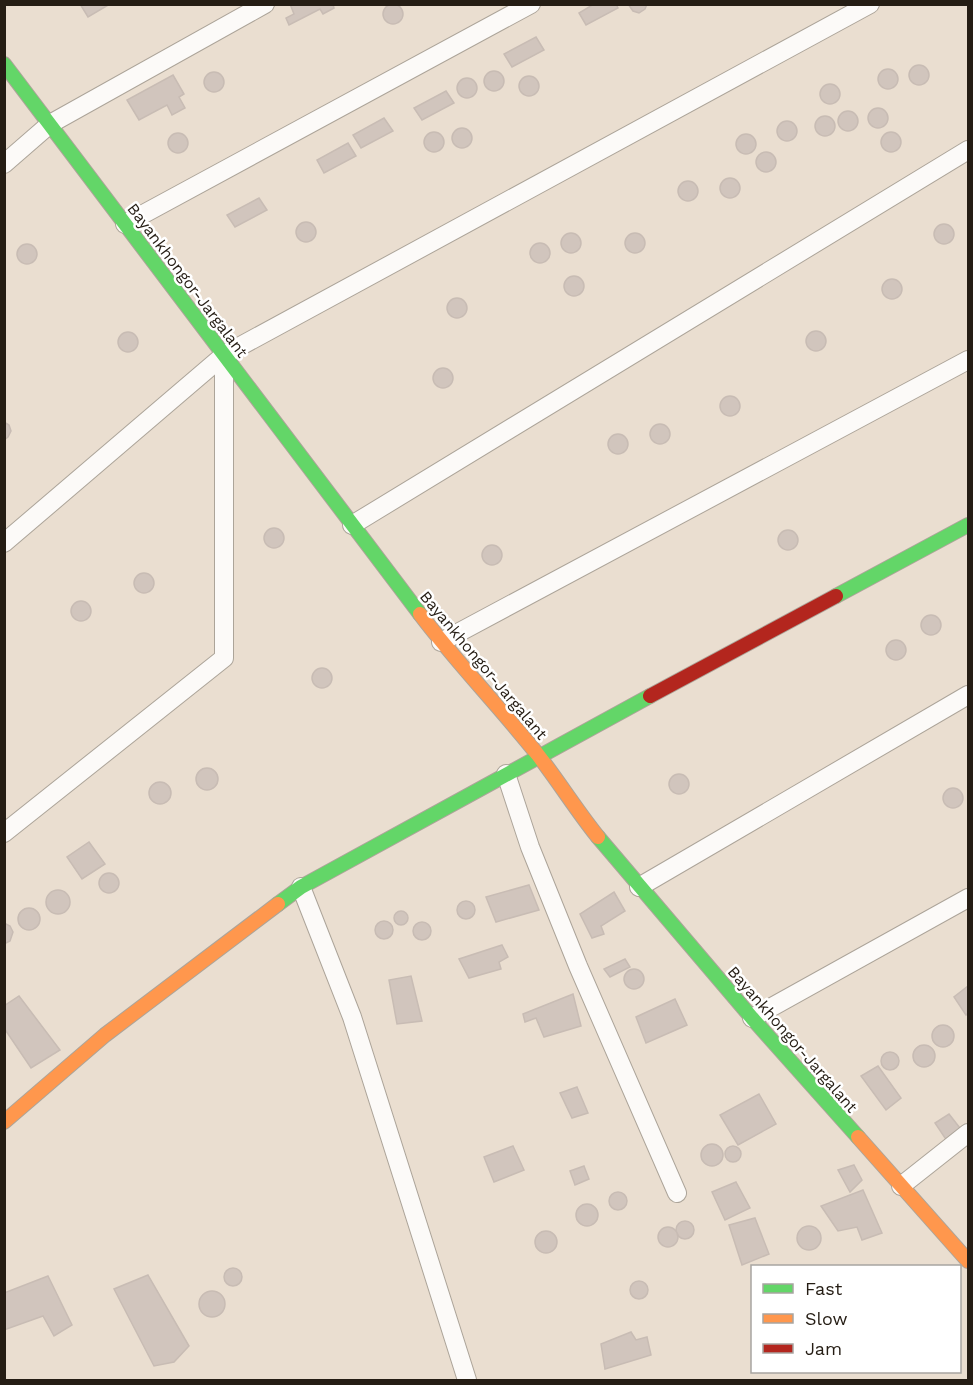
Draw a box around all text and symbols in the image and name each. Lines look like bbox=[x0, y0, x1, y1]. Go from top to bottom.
street label: Bayankhongor-Jargalant bbox=[123, 199, 252, 361]
street label: Bayankhongor-Jargalant bbox=[416, 587, 552, 744]
street label: Bayankhongor-Jargalant bbox=[724, 962, 862, 1117]
legend bbox=[751, 1265, 961, 1373]
text: Fast bbox=[805, 1278, 843, 1299]
text: Slow bbox=[805, 1308, 848, 1329]
text: Jam bbox=[805, 1338, 842, 1359]

